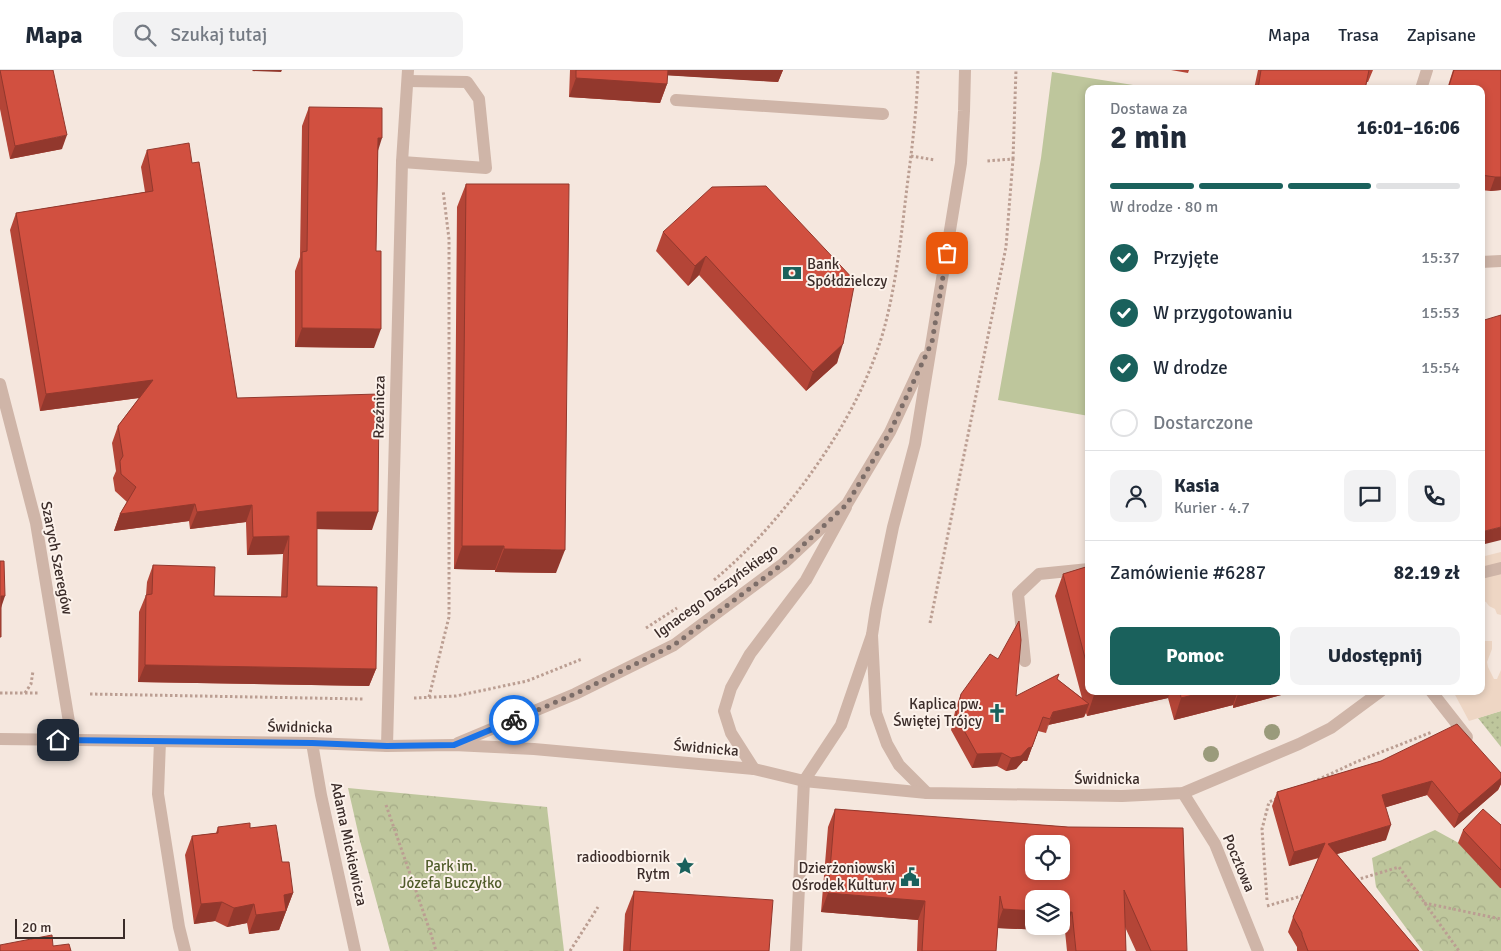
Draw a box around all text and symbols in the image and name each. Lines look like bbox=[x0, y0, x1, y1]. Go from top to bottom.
search box bbox=[113, 12, 463, 57]
text: Mapa bbox=[25, 20, 83, 50]
icon: search bbox=[131, 21, 159, 49]
text: Szukaj tutaj bbox=[171, 23, 267, 47]
text: Mapa bbox=[1268, 24, 1310, 46]
text: Trasa bbox=[1338, 24, 1379, 46]
text: Zapisane bbox=[1407, 24, 1476, 46]
text: Dostawa za bbox=[1110, 99, 1188, 119]
text: 16:01–16:06 bbox=[1357, 116, 1460, 140]
text: 2 min bbox=[1110, 118, 1187, 157]
text: W drodze · 80 m bbox=[1110, 197, 1218, 217]
pin bbox=[926, 232, 968, 274]
icon: bag bbox=[933, 239, 961, 267]
icon: check bbox=[1110, 244, 1138, 272]
text: Przyjęte bbox=[1153, 246, 1219, 270]
text: 15:37 bbox=[1421, 248, 1460, 268]
place label: Bank Spółdzielczy bbox=[807, 255, 887, 290]
bank icon: Bank Spółdzielczy bbox=[781, 262, 803, 284]
icon: check bbox=[1110, 299, 1138, 327]
text: W przygotowaniu bbox=[1153, 301, 1293, 325]
text: 15:53 bbox=[1421, 303, 1460, 323]
icon: check bbox=[1110, 354, 1138, 382]
text: W drodze bbox=[1153, 356, 1228, 380]
text: 15:54 bbox=[1421, 358, 1460, 378]
street label: Rzeźnicza bbox=[369, 375, 389, 439]
text: Dostarczone bbox=[1153, 411, 1253, 435]
button: person bbox=[1110, 470, 1162, 522]
button: chat bbox=[1344, 470, 1396, 522]
button: phone bbox=[1408, 470, 1460, 522]
text: Kasia bbox=[1174, 474, 1219, 498]
text: Kurier · 4.7 bbox=[1174, 498, 1250, 518]
street label: Szarych Szeregów bbox=[37, 500, 77, 616]
street label: Ignacego Daszyńskiego bbox=[651, 540, 782, 642]
text: Zamówienie #6287 bbox=[1110, 561, 1266, 585]
text: 82.19 zł bbox=[1394, 561, 1460, 585]
button: Pomoc bbox=[1110, 627, 1280, 685]
button: Udostępnij bbox=[1290, 627, 1460, 685]
courier bbox=[489, 695, 539, 745]
place label: Kaplica pw. Świętej Trójcy bbox=[893, 695, 982, 730]
church icon: Kaplica pw. Świętej Trójcy bbox=[986, 702, 1008, 724]
icon: bike bbox=[500, 706, 528, 734]
street label: Świdnicka bbox=[267, 716, 333, 737]
pin bbox=[37, 719, 79, 761]
icon: home bbox=[44, 726, 72, 754]
street label: Świdnicka bbox=[673, 735, 740, 760]
street label: Świdnicka bbox=[1074, 769, 1140, 788]
street label: Adama Mickiewicza bbox=[327, 780, 371, 908]
street label: Pocztowa bbox=[1219, 832, 1259, 894]
map controls bbox=[1025, 835, 1070, 935]
button: locate bbox=[1025, 835, 1070, 880]
place label: radioodbiornik Rytm bbox=[576, 848, 670, 883]
place icon: radioodbiornik Rytm bbox=[674, 855, 696, 877]
park label: Park im. Józefa Buczyłko bbox=[400, 857, 502, 892]
place label: Dzierżoniowski Ośrodek Kultury bbox=[792, 859, 895, 894]
public building icon: Dzierżoniowski Ośrodek Kultury bbox=[899, 866, 921, 888]
button: layers bbox=[1025, 890, 1070, 935]
scale bar bbox=[15, 916, 125, 939]
text: 20 m bbox=[22, 919, 51, 936]

